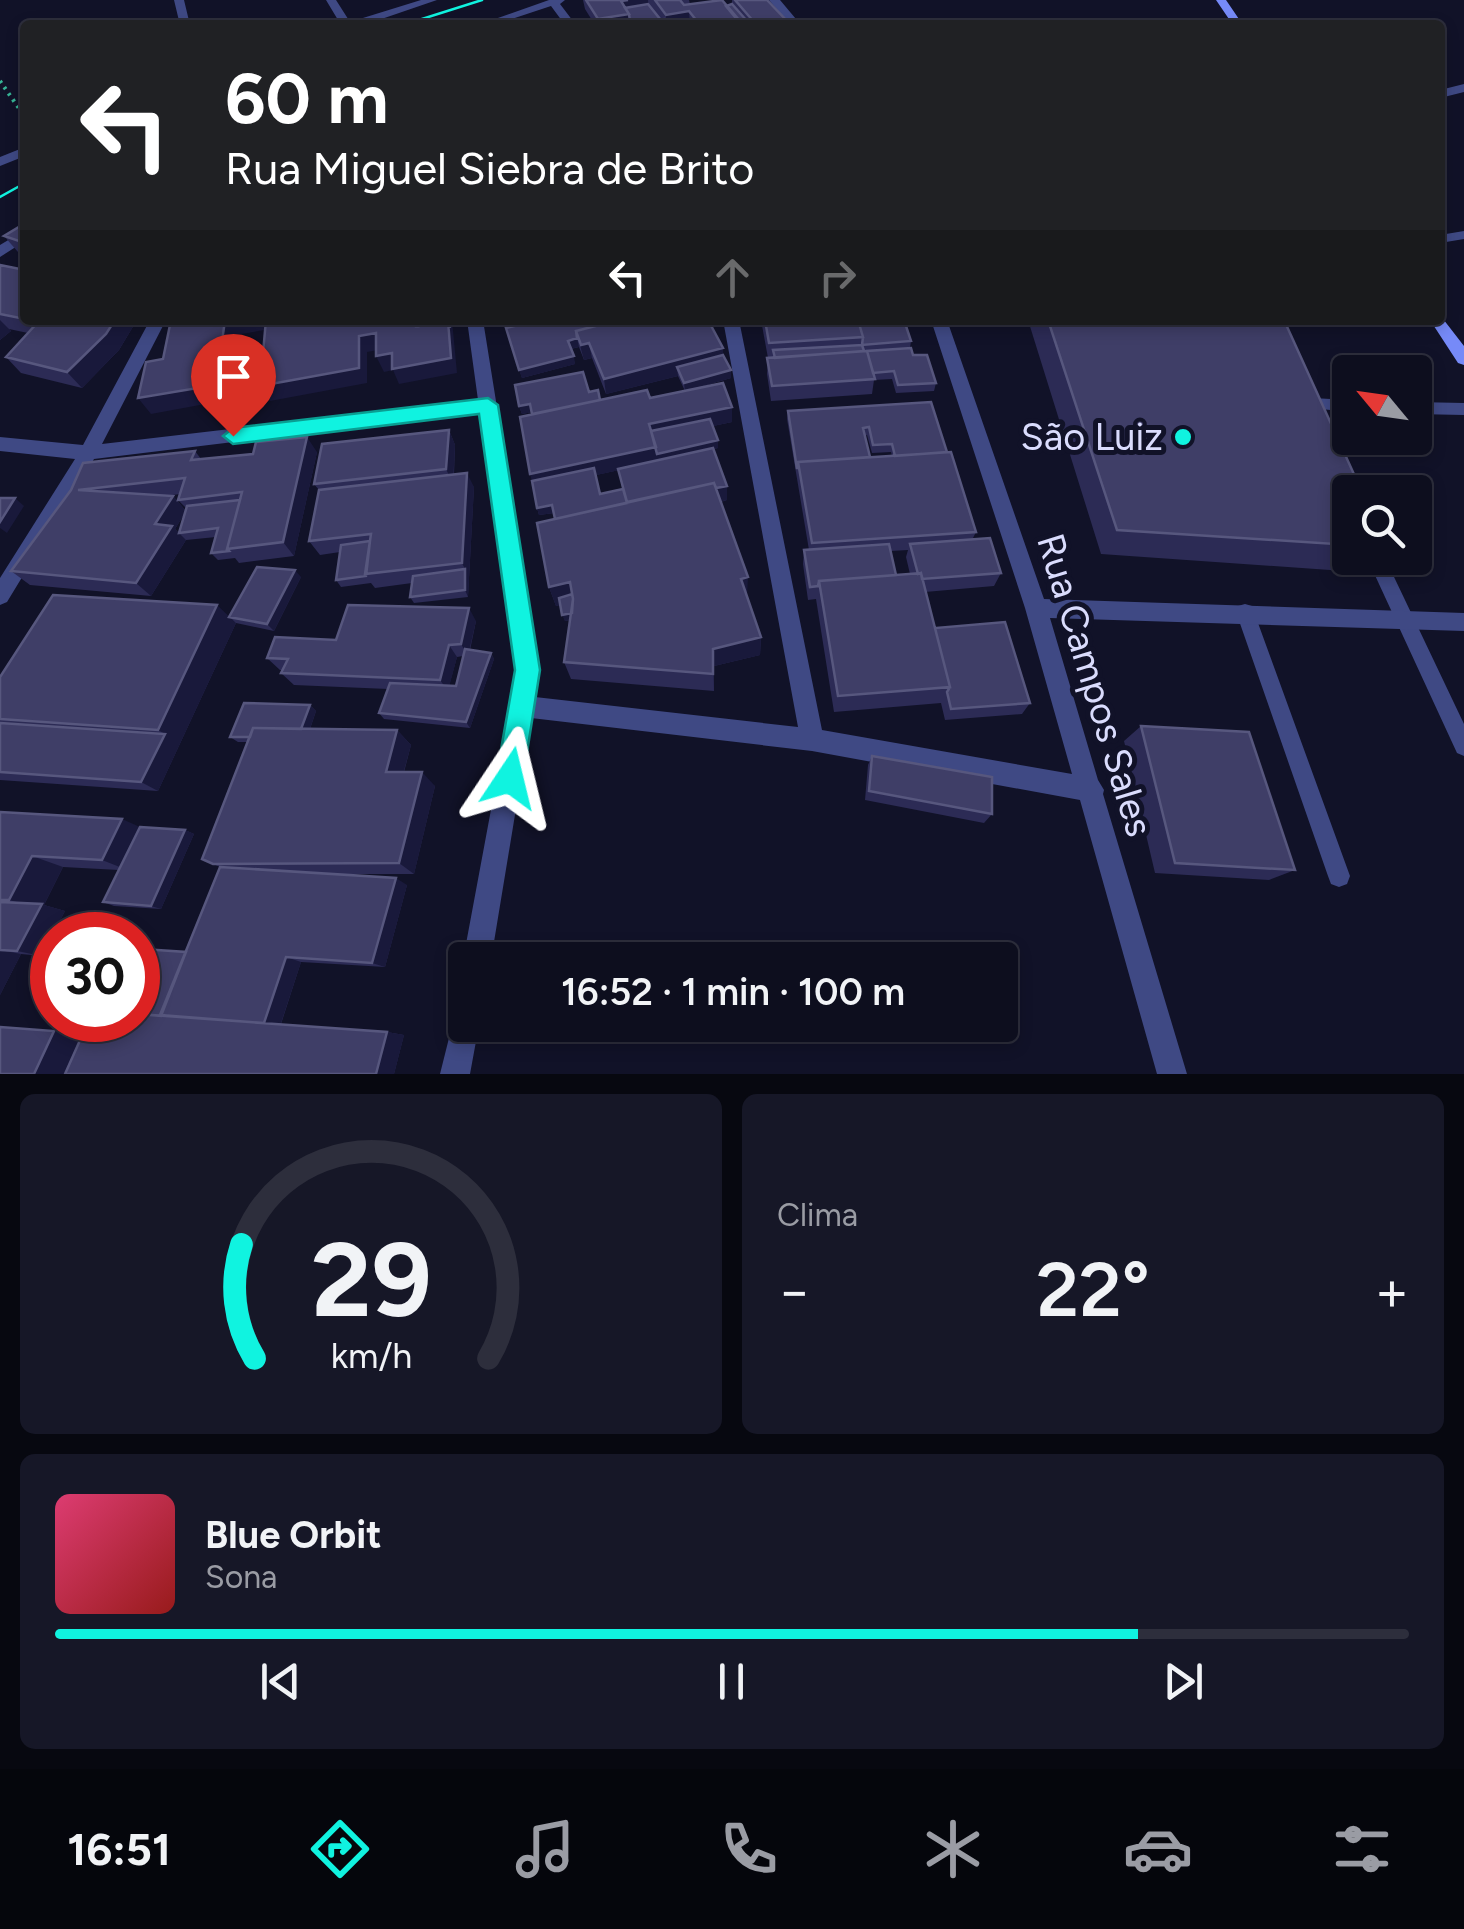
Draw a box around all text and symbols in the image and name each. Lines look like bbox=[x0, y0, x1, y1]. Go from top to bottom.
text: 60 m bbox=[225, 56, 389, 141]
icon: left bbox=[60, 60, 190, 190]
text: Rua Miguel Siebra de Brito bbox=[225, 141, 754, 195]
icon: left bbox=[600, 250, 655, 305]
icon: ahead bbox=[705, 250, 760, 305]
icon: right bbox=[810, 250, 865, 305]
pin bbox=[191, 334, 276, 437]
icon: arrive bbox=[206, 349, 261, 404]
north arrow bbox=[1332, 355, 1432, 455]
map controls bbox=[1332, 355, 1432, 575]
place label: São Luiz bbox=[1020, 414, 1163, 460]
marker: São Luiz bbox=[1172, 426, 1194, 448]
button: search bbox=[1332, 475, 1432, 575]
street label: Rua Campos Sales bbox=[1027, 528, 1163, 842]
position arrow bbox=[458, 726, 562, 830]
speed limit sign: 30 bbox=[30, 912, 160, 1042]
text: 16:52 · 1 min · 100 m bbox=[561, 969, 905, 1015]
text: Clima bbox=[777, 1196, 858, 1234]
text: 29 bbox=[311, 1217, 431, 1342]
text: 22° bbox=[1036, 1245, 1150, 1335]
text: − bbox=[777, 1258, 811, 1324]
text: + bbox=[1375, 1258, 1409, 1324]
text: km/h bbox=[330, 1334, 412, 1377]
text: Blue Orbit bbox=[205, 1512, 381, 1558]
text: Sona bbox=[205, 1558, 277, 1596]
icon: previous bbox=[253, 1654, 308, 1709]
icon: pause bbox=[704, 1654, 759, 1709]
icon: next bbox=[1156, 1654, 1211, 1709]
icon: directions bbox=[305, 1814, 375, 1884]
icon: music bbox=[510, 1814, 580, 1884]
icon: phone bbox=[714, 1814, 784, 1884]
icon: climate bbox=[918, 1814, 988, 1884]
icon: car bbox=[1123, 1814, 1193, 1884]
icon: filters bbox=[1327, 1814, 1397, 1884]
text: 16:51 bbox=[67, 1822, 171, 1876]

